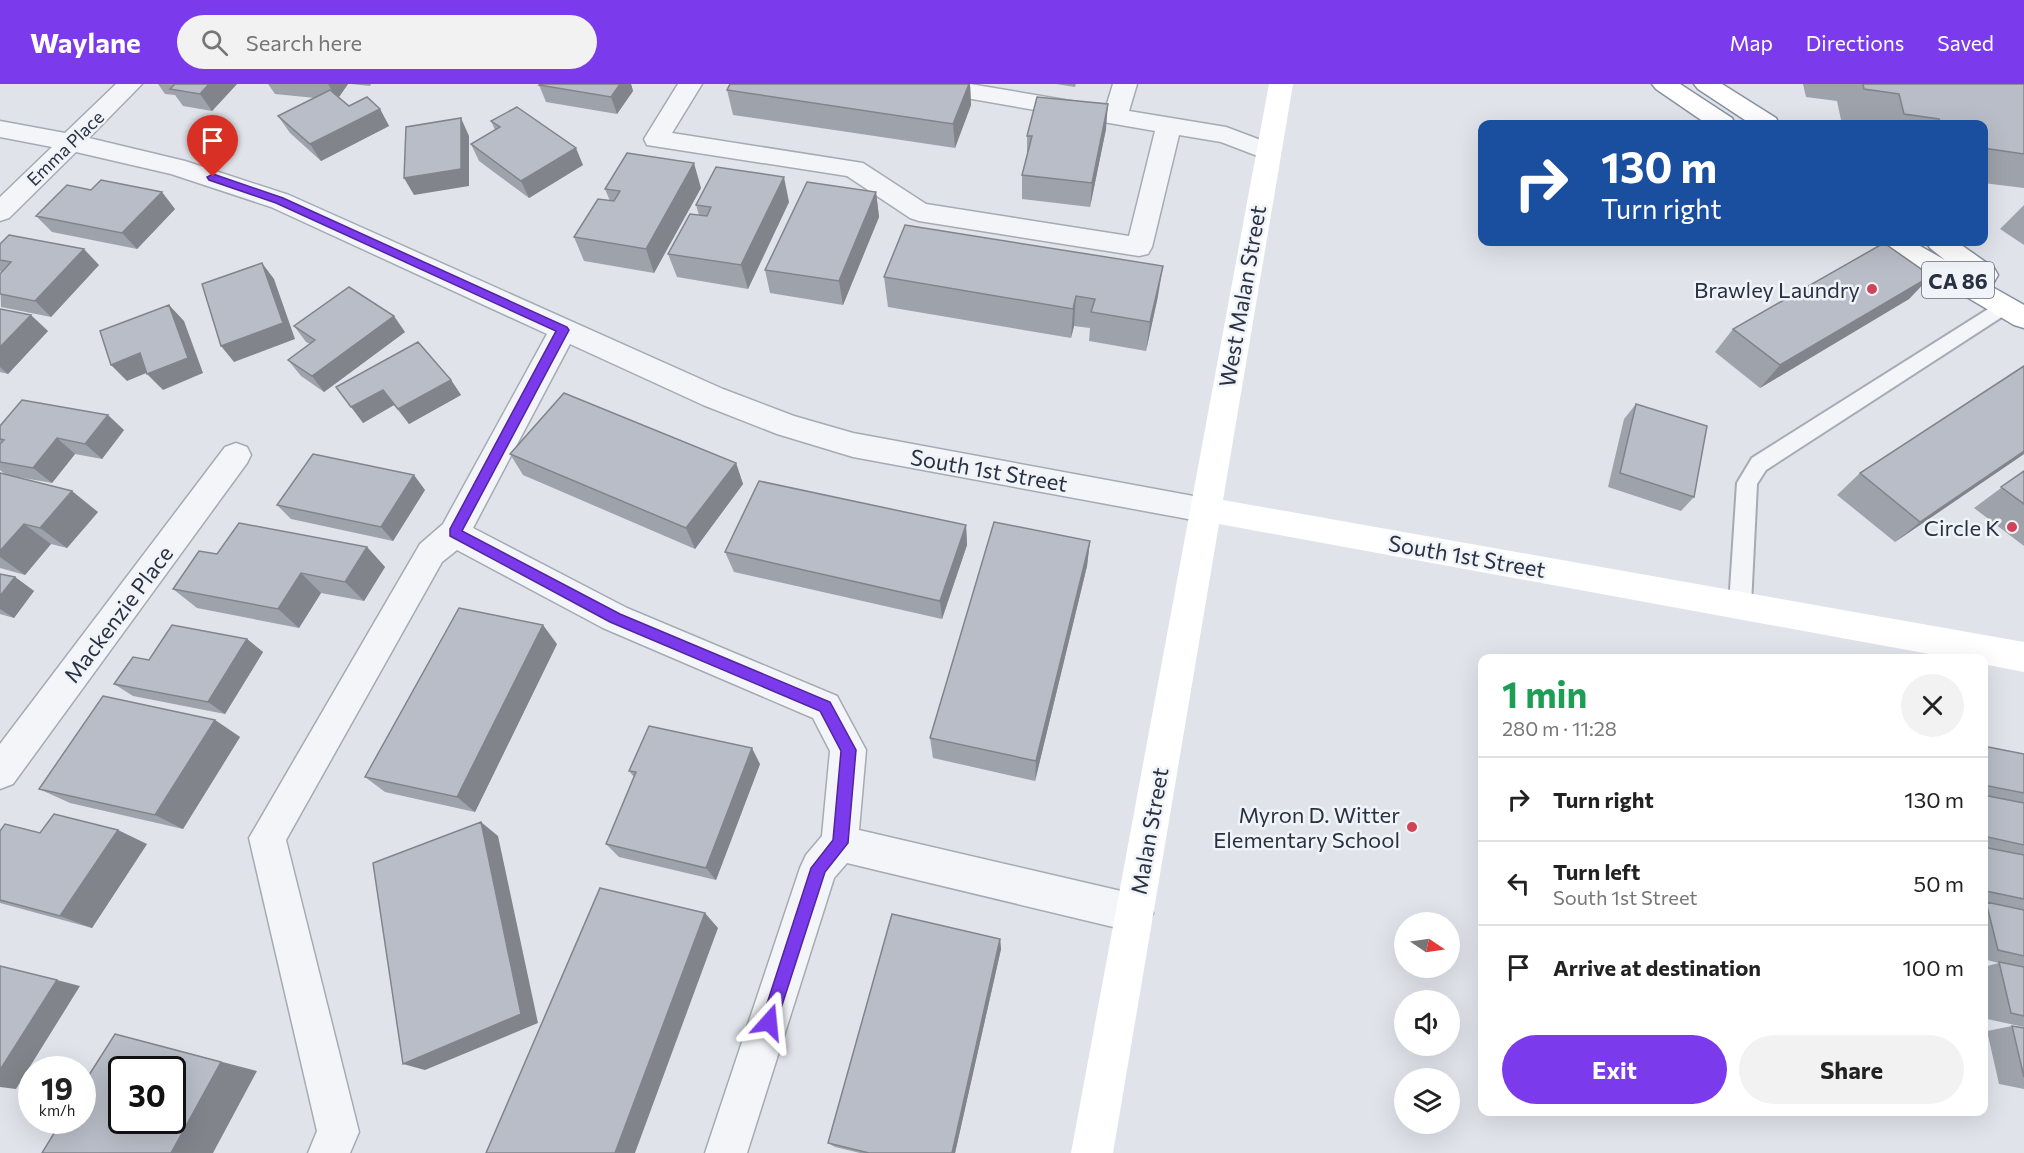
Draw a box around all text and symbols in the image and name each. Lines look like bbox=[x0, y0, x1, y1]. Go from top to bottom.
search box bbox=[177, 15, 597, 69]
text: Waylane bbox=[30, 25, 141, 59]
icon: search bbox=[198, 26, 231, 59]
text: Search here bbox=[246, 29, 362, 56]
text: Map bbox=[1730, 30, 1773, 55]
text: Directions bbox=[1806, 30, 1904, 55]
text: Saved bbox=[1937, 30, 1994, 55]
street label: Emma Place bbox=[22, 106, 108, 190]
pin bbox=[187, 115, 238, 177]
icon: arrive bbox=[196, 124, 229, 157]
text: 130 m bbox=[1601, 140, 1717, 192]
icon: right bbox=[1502, 144, 1580, 222]
text: Turn right bbox=[1601, 192, 1721, 225]
street label: West Malan Street bbox=[1213, 203, 1271, 389]
road number: CA 86 bbox=[1922, 262, 1994, 298]
place label: Brawley Laundry bbox=[1694, 276, 1860, 303]
marker: Brawley Laundry bbox=[1865, 282, 1879, 296]
street label: South 1st Street bbox=[908, 443, 1070, 497]
place label: Circle K bbox=[1924, 514, 2000, 541]
marker: Circle K bbox=[2005, 520, 2019, 534]
street label: South 1st Street bbox=[1386, 529, 1548, 583]
street label: Mackenzie Place bbox=[58, 540, 178, 688]
text: 1 min bbox=[1502, 671, 1587, 715]
button: close bbox=[1901, 674, 1964, 737]
text: 280 m · 11:28 bbox=[1502, 716, 1617, 740]
street label: Malan Street bbox=[1125, 765, 1173, 897]
icon: right bbox=[1502, 783, 1535, 816]
text: Turn right bbox=[1553, 786, 1654, 813]
text: 130 m bbox=[1904, 786, 1964, 813]
place label: Myron D. Witter Elementary School bbox=[1213, 801, 1400, 853]
marker: Myron D. Witter Elementary School bbox=[1405, 820, 1419, 834]
text: Turn left bbox=[1553, 858, 1640, 885]
icon: left bbox=[1502, 867, 1535, 900]
text: 50 m bbox=[1914, 870, 1964, 897]
text: South 1st Street bbox=[1553, 885, 1698, 909]
north arrow bbox=[1394, 912, 1460, 978]
map controls bbox=[1394, 912, 1460, 1134]
icon: arrive bbox=[1502, 951, 1535, 984]
text: Arrive at destination bbox=[1553, 954, 1761, 981]
text: 100 m bbox=[1902, 954, 1964, 981]
position arrow bbox=[737, 990, 801, 1054]
button: sound bbox=[1394, 990, 1460, 1056]
button: Exit bbox=[1502, 1035, 1727, 1104]
button: Share bbox=[1739, 1035, 1964, 1104]
speed limit sign: 30 bbox=[108, 1056, 186, 1134]
button: layers bbox=[1394, 1068, 1460, 1134]
text: 19 bbox=[41, 1069, 73, 1106]
text: km/h bbox=[39, 1101, 75, 1119]

